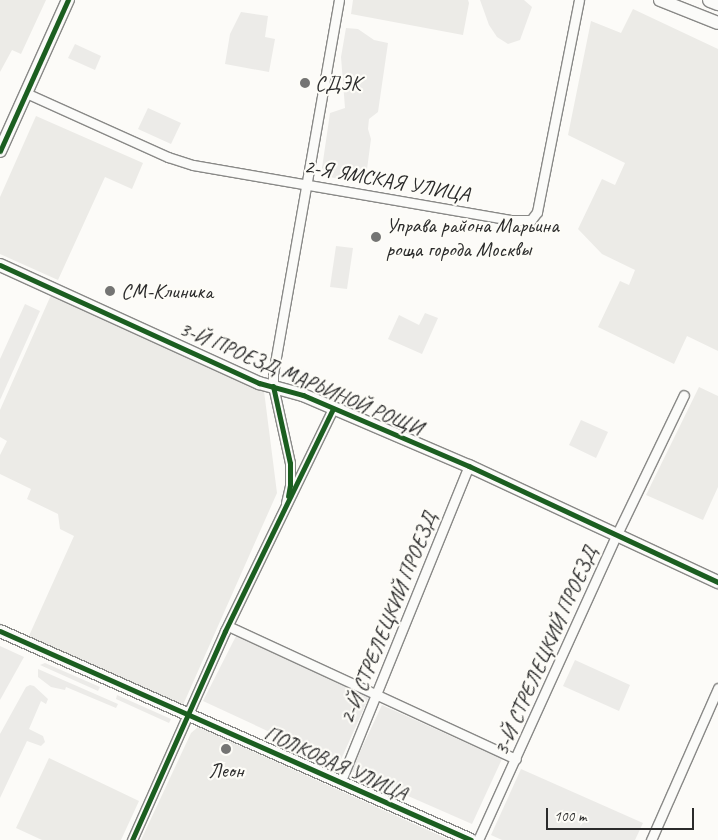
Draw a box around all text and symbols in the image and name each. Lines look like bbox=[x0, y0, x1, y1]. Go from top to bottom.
place label: СДЭК bbox=[315, 70, 361, 96]
marker: СДЭК bbox=[299, 77, 311, 89]
street label: 2-Я ЯМСКАЯ УЛИЦА bbox=[302, 153, 472, 207]
place label: Управа района Марьина роща города Москвы bbox=[386, 212, 561, 262]
marker: Управа района Марьина роща города Москвы bbox=[370, 231, 382, 243]
place label: СМ-Клиника bbox=[121, 278, 213, 304]
marker: СМ-Клиника bbox=[103, 284, 117, 298]
street label: 3-Й ПРОЕЗД МАРЬИНОЙ РОЩИ bbox=[176, 315, 426, 441]
street label: 2-Й СТРЕЛЕЦКИЙ ПРОЕЗД bbox=[334, 509, 442, 727]
street label: 3-Й СТРЕЛЕЦКИЙ ПРОЕЗД bbox=[488, 543, 602, 759]
street label: ПОЛКОВАЯ УЛИЦА bbox=[260, 720, 412, 806]
marker: Леон bbox=[220, 743, 232, 755]
place label: Леон bbox=[208, 757, 244, 783]
scale bar bbox=[548, 798, 696, 830]
text: 100 m bbox=[554, 807, 586, 826]

